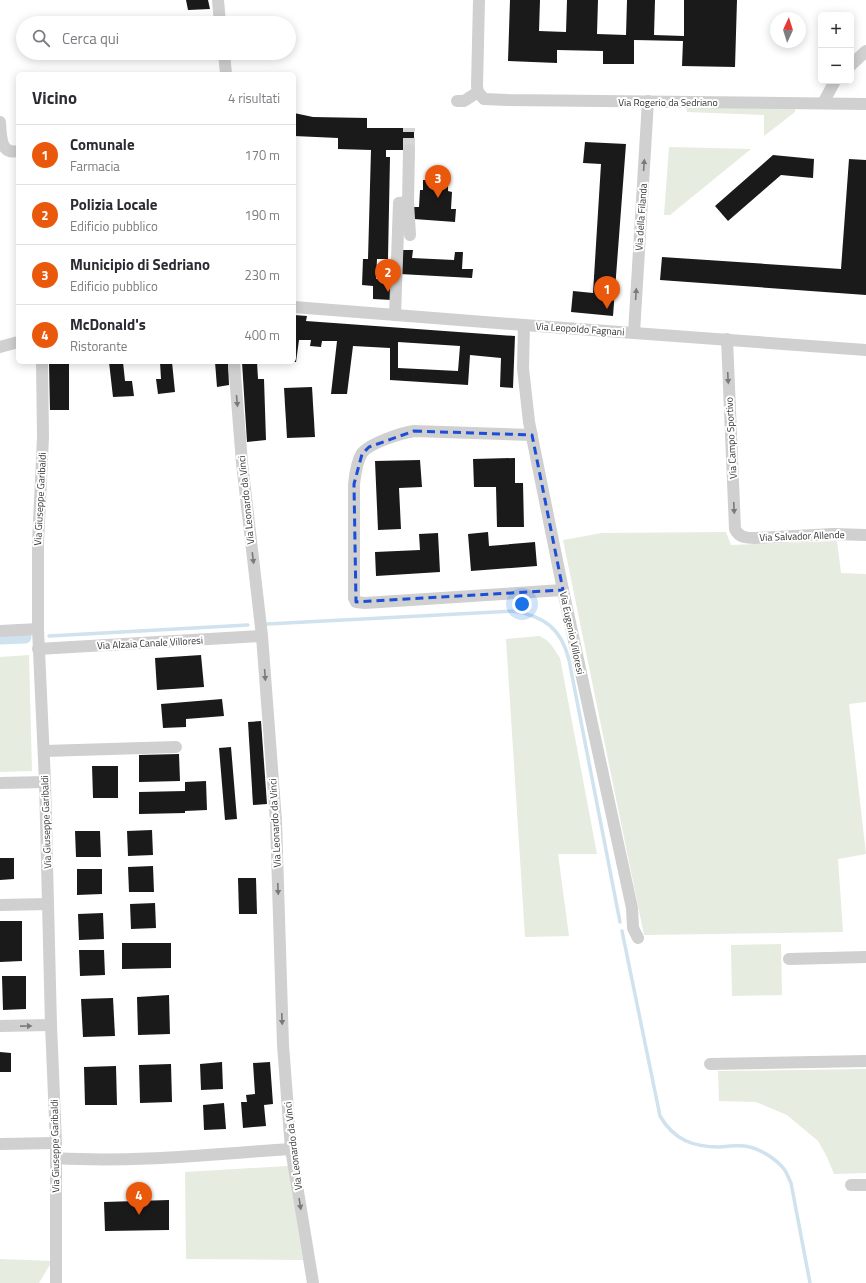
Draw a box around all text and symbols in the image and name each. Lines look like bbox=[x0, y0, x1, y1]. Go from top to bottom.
north arrow bbox=[770, 12, 806, 48]
map controls bbox=[818, 12, 854, 84]
button: + bbox=[818, 12, 854, 48]
search box bbox=[16, 16, 296, 60]
icon: search bbox=[30, 27, 52, 49]
text: Cerca qui bbox=[62, 27, 119, 50]
button: − bbox=[818, 48, 854, 84]
text: Vicino bbox=[32, 85, 77, 111]
text: 4 risultati bbox=[228, 88, 280, 108]
street label: Via Rogerio da Sedriano bbox=[618, 95, 718, 110]
text: Comunale bbox=[70, 133, 135, 156]
text: 1 bbox=[41, 145, 49, 165]
text: 170 m bbox=[244, 145, 280, 165]
text: Farmacia bbox=[70, 156, 120, 176]
one-way arrow bbox=[641, 158, 648, 171]
pin: 3 bbox=[425, 165, 451, 198]
street label: Via della Filanda bbox=[631, 183, 651, 251]
text: Polizia Locale bbox=[70, 193, 158, 216]
text: 2 bbox=[41, 205, 49, 225]
text: 190 m bbox=[244, 205, 280, 225]
text: Edificio pubblico bbox=[70, 216, 158, 236]
text: Municipio di Sedriano bbox=[70, 253, 210, 276]
pin: 2 bbox=[375, 259, 401, 292]
text: 3 bbox=[41, 265, 49, 285]
text: 230 m bbox=[244, 265, 280, 285]
text: Edificio pubblico bbox=[70, 276, 158, 296]
pin: 1 bbox=[594, 276, 620, 309]
one-way arrow bbox=[633, 288, 640, 300]
text: McDonald's bbox=[70, 313, 146, 336]
street label: Via Leopoldo Fagnani bbox=[535, 318, 625, 340]
text: 4 bbox=[41, 325, 49, 345]
text: 400 m bbox=[244, 325, 280, 345]
text: Ristorante bbox=[70, 336, 127, 356]
one-way arrow bbox=[725, 372, 732, 384]
one-way arrow bbox=[233, 395, 240, 407]
street label: Via Campo Sportivo bbox=[721, 397, 741, 479]
street label: Via Giuseppe Garibaldi bbox=[30, 452, 50, 546]
street label: Via Leonardo da Vinci bbox=[234, 455, 258, 545]
one-way arrow bbox=[731, 502, 738, 514]
street label: Via Salvador Allende bbox=[759, 527, 845, 545]
one-way arrow bbox=[250, 552, 256, 564]
street label: Via Eugenio Villoresi bbox=[556, 590, 588, 676]
your location bbox=[512, 594, 532, 614]
street label: Via Alzaia Canale Villoresi bbox=[97, 633, 203, 653]
one-way arrow bbox=[262, 669, 269, 681]
street label: Via Giuseppe Garibaldi bbox=[37, 775, 55, 869]
street label: Via Leonardo da Vinci bbox=[265, 778, 285, 868]
one-way arrow bbox=[275, 883, 281, 896]
one-way arrow bbox=[279, 1013, 285, 1026]
one-way arrow bbox=[20, 1023, 33, 1029]
street label: Via Giuseppe Garibaldi bbox=[47, 1099, 63, 1193]
street label: Via Leonardo da Vinci bbox=[280, 1101, 306, 1191]
pin: 4 bbox=[126, 1182, 152, 1215]
one-way arrow bbox=[297, 1198, 303, 1210]

